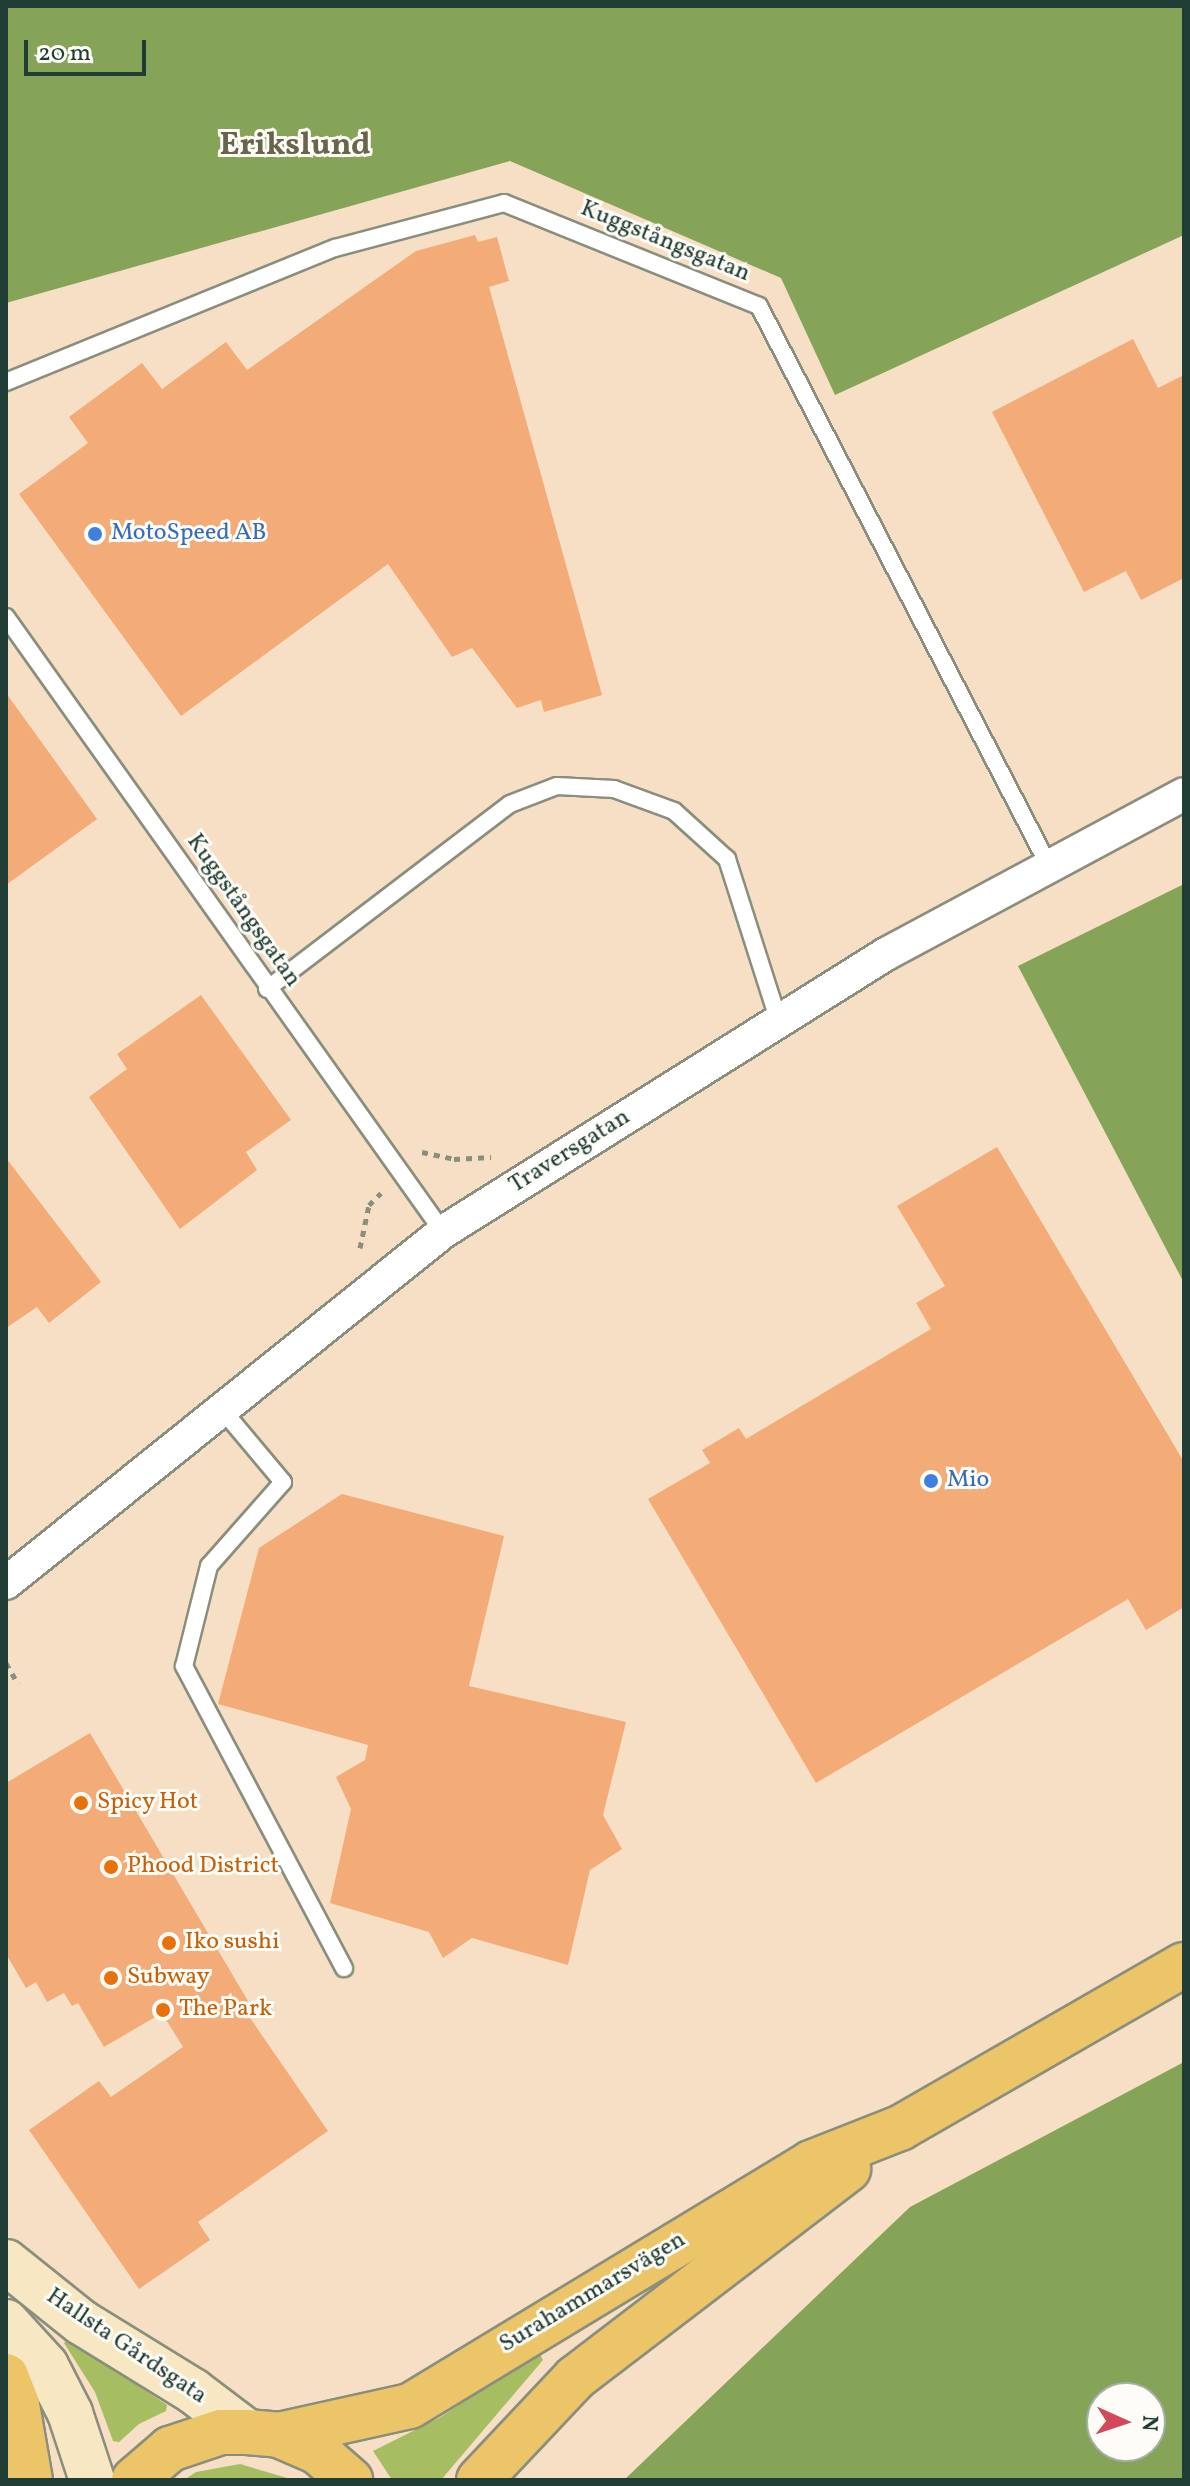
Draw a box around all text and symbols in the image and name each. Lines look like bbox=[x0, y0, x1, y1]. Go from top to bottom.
scale bar bbox=[28, 24, 150, 74]
text: 20 m bbox=[38, 37, 91, 71]
district label: Erikslund bbox=[219, 127, 371, 165]
street label: Kuggstångsgatan bbox=[576, 195, 754, 289]
place label: MotoSpeed AB bbox=[111, 520, 267, 548]
marker: MotoSpeed AB bbox=[86, 525, 104, 543]
street label: Kuggstångsgatan bbox=[179, 829, 307, 993]
street label: Traversgatan bbox=[504, 1103, 636, 1201]
place label: Mio bbox=[947, 1467, 989, 1495]
marker: Mio bbox=[922, 1472, 940, 1490]
place label: Spicy Hot bbox=[97, 1789, 199, 1817]
marker: Spicy Hot bbox=[72, 1794, 90, 1812]
place label: Phood District bbox=[127, 1853, 279, 1881]
marker: Phood District bbox=[102, 1858, 120, 1876]
place label: Iko sushi bbox=[185, 1929, 279, 1957]
marker: Iko sushi bbox=[160, 1934, 178, 1952]
place label: Subway bbox=[127, 1964, 209, 1992]
marker: Subway bbox=[102, 1969, 120, 1987]
place label: The Park bbox=[179, 1996, 272, 2024]
marker: The Park bbox=[154, 2001, 172, 2019]
street label: Surahammarsvägen bbox=[495, 2226, 691, 2360]
street label: Hallsta Gårdsgata bbox=[40, 2283, 212, 2411]
north arrow bbox=[1086, 2382, 1166, 2462]
text: N bbox=[1133, 2414, 1164, 2432]

